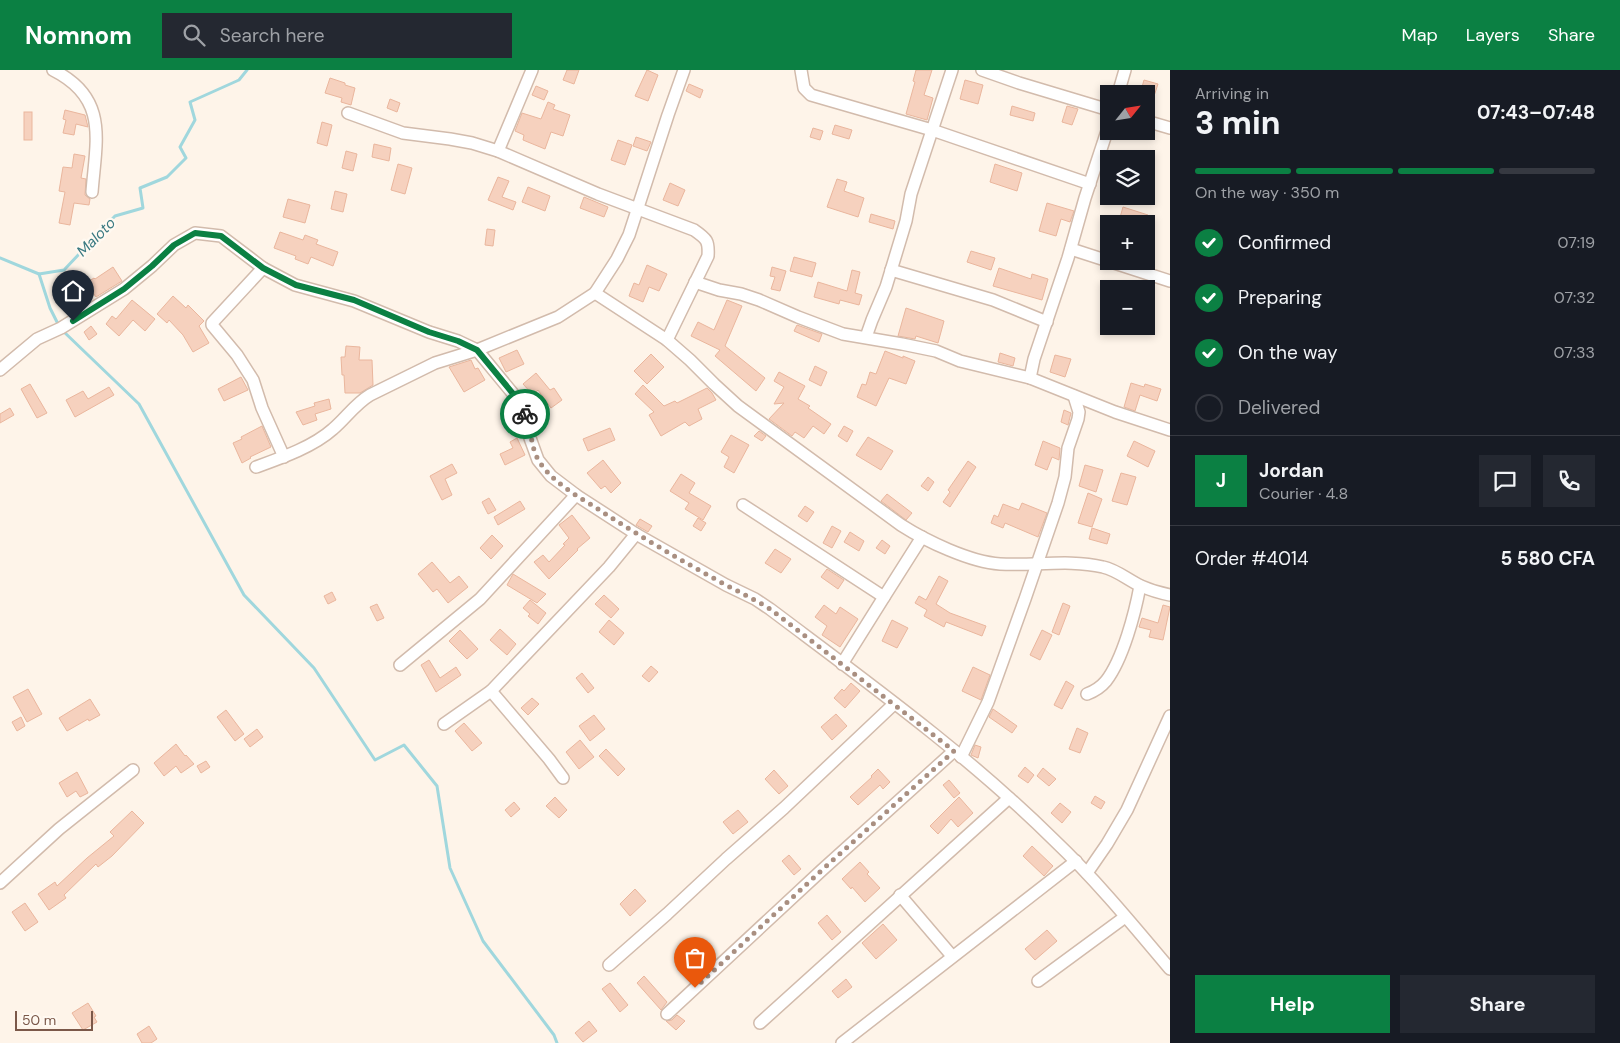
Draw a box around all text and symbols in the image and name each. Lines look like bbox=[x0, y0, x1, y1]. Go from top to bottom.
search box bbox=[162, 13, 512, 58]
text: Nomnom bbox=[25, 20, 132, 51]
icon: search bbox=[180, 21, 208, 49]
text: Search here bbox=[220, 23, 325, 48]
text: Map bbox=[1402, 23, 1438, 47]
text: Layers bbox=[1466, 23, 1520, 47]
text: Share bbox=[1548, 23, 1595, 47]
text: Arriving in bbox=[1195, 83, 1269, 104]
north arrow bbox=[1100, 85, 1155, 140]
map controls bbox=[1100, 85, 1155, 335]
text: 07:43–07:48 bbox=[1477, 100, 1595, 125]
text: 3 min bbox=[1195, 102, 1280, 144]
button: layers bbox=[1100, 150, 1155, 205]
text: On the way · 350 m bbox=[1195, 182, 1339, 203]
water label: Maloto bbox=[72, 213, 120, 261]
button: + bbox=[1100, 215, 1155, 270]
icon: check bbox=[1195, 229, 1223, 257]
text: Confirmed bbox=[1238, 230, 1331, 255]
text: 07:19 bbox=[1557, 232, 1595, 253]
pin bbox=[52, 270, 94, 321]
icon: home bbox=[59, 277, 87, 305]
button: − bbox=[1100, 280, 1155, 335]
icon: check bbox=[1195, 284, 1223, 312]
text: Preparing bbox=[1238, 285, 1322, 310]
text: 07:32 bbox=[1554, 287, 1595, 308]
icon: check bbox=[1195, 339, 1223, 367]
text: On the way bbox=[1238, 340, 1338, 365]
text: 07:33 bbox=[1554, 342, 1595, 363]
courier bbox=[500, 389, 550, 439]
text: Delivered bbox=[1238, 395, 1320, 420]
icon: bike bbox=[511, 400, 539, 428]
button: chat bbox=[1479, 455, 1531, 507]
button: phone bbox=[1543, 455, 1595, 507]
text: Jordan bbox=[1259, 458, 1324, 483]
text: J bbox=[1216, 468, 1226, 493]
text: Courier · 4.8 bbox=[1259, 483, 1348, 504]
text: Order #4014 bbox=[1195, 546, 1308, 571]
text: 5 580 CFA bbox=[1500, 546, 1595, 571]
pin bbox=[674, 937, 716, 988]
icon: bag bbox=[681, 944, 709, 972]
button: Help bbox=[1195, 975, 1390, 1033]
button: Share bbox=[1400, 975, 1595, 1033]
scale bar bbox=[15, 1008, 92, 1031]
text: 50 m bbox=[22, 1011, 56, 1029]

